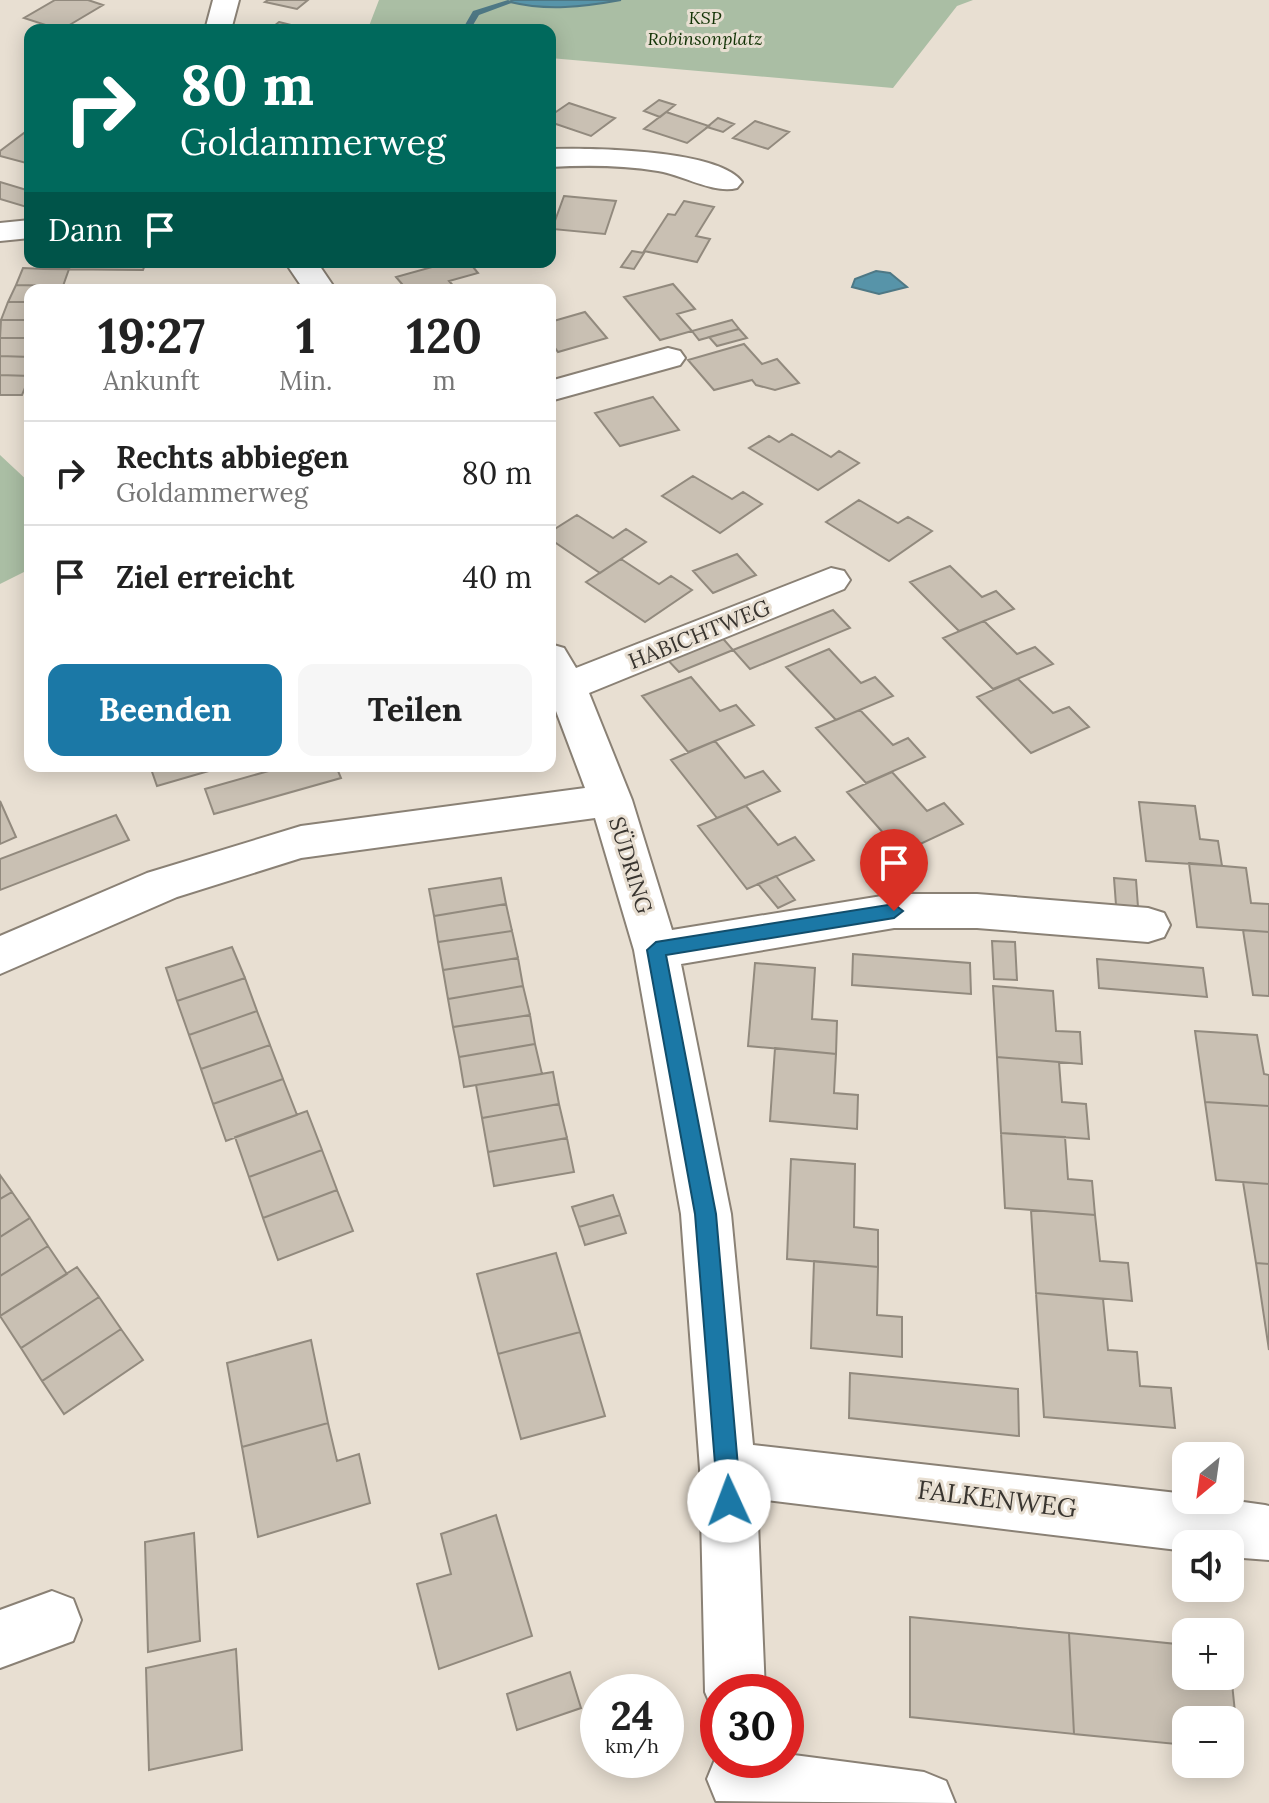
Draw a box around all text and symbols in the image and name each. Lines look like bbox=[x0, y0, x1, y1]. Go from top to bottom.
park label: KSP Robinsonplatz bbox=[647, 6, 763, 50]
text: 80 m bbox=[180, 49, 314, 120]
icon: right bbox=[48, 56, 152, 160]
text: Goldammerweg bbox=[180, 119, 446, 165]
icon: arrive bbox=[138, 208, 182, 252]
text: Dann bbox=[48, 211, 122, 249]
text: 19:27 bbox=[98, 305, 205, 366]
text: 1 bbox=[296, 305, 316, 366]
text: 120 bbox=[406, 305, 482, 366]
text: Ankunft bbox=[103, 364, 200, 397]
text: Min. bbox=[279, 364, 332, 397]
text: m bbox=[433, 364, 456, 397]
text: Rechts abbiegen bbox=[116, 438, 349, 476]
icon: right bbox=[48, 451, 92, 495]
text: 80 m bbox=[462, 454, 532, 492]
text: Goldammerweg bbox=[116, 476, 308, 509]
icon: arrive bbox=[48, 555, 92, 599]
text: Ziel erreicht bbox=[116, 558, 294, 596]
text: 40 m bbox=[462, 558, 532, 596]
street label: HABICHTWEG bbox=[624, 593, 774, 675]
button: Beenden bbox=[48, 664, 282, 756]
button: Teilen bbox=[298, 664, 532, 756]
street label: SÜDRING bbox=[603, 813, 659, 917]
pin bbox=[860, 829, 928, 911]
icon: arrive bbox=[872, 841, 916, 885]
north arrow bbox=[1172, 1442, 1244, 1514]
map controls bbox=[1172, 1442, 1244, 1778]
position arrow bbox=[687, 1459, 771, 1543]
street label: FALKENWEG bbox=[916, 1472, 1079, 1525]
button: sound bbox=[1172, 1530, 1244, 1602]
button: + bbox=[1172, 1618, 1244, 1690]
speed limit sign: 30 bbox=[700, 1674, 804, 1778]
text: 24 bbox=[610, 1690, 654, 1741]
button: − bbox=[1172, 1706, 1244, 1778]
text: km/h bbox=[605, 1733, 659, 1758]

